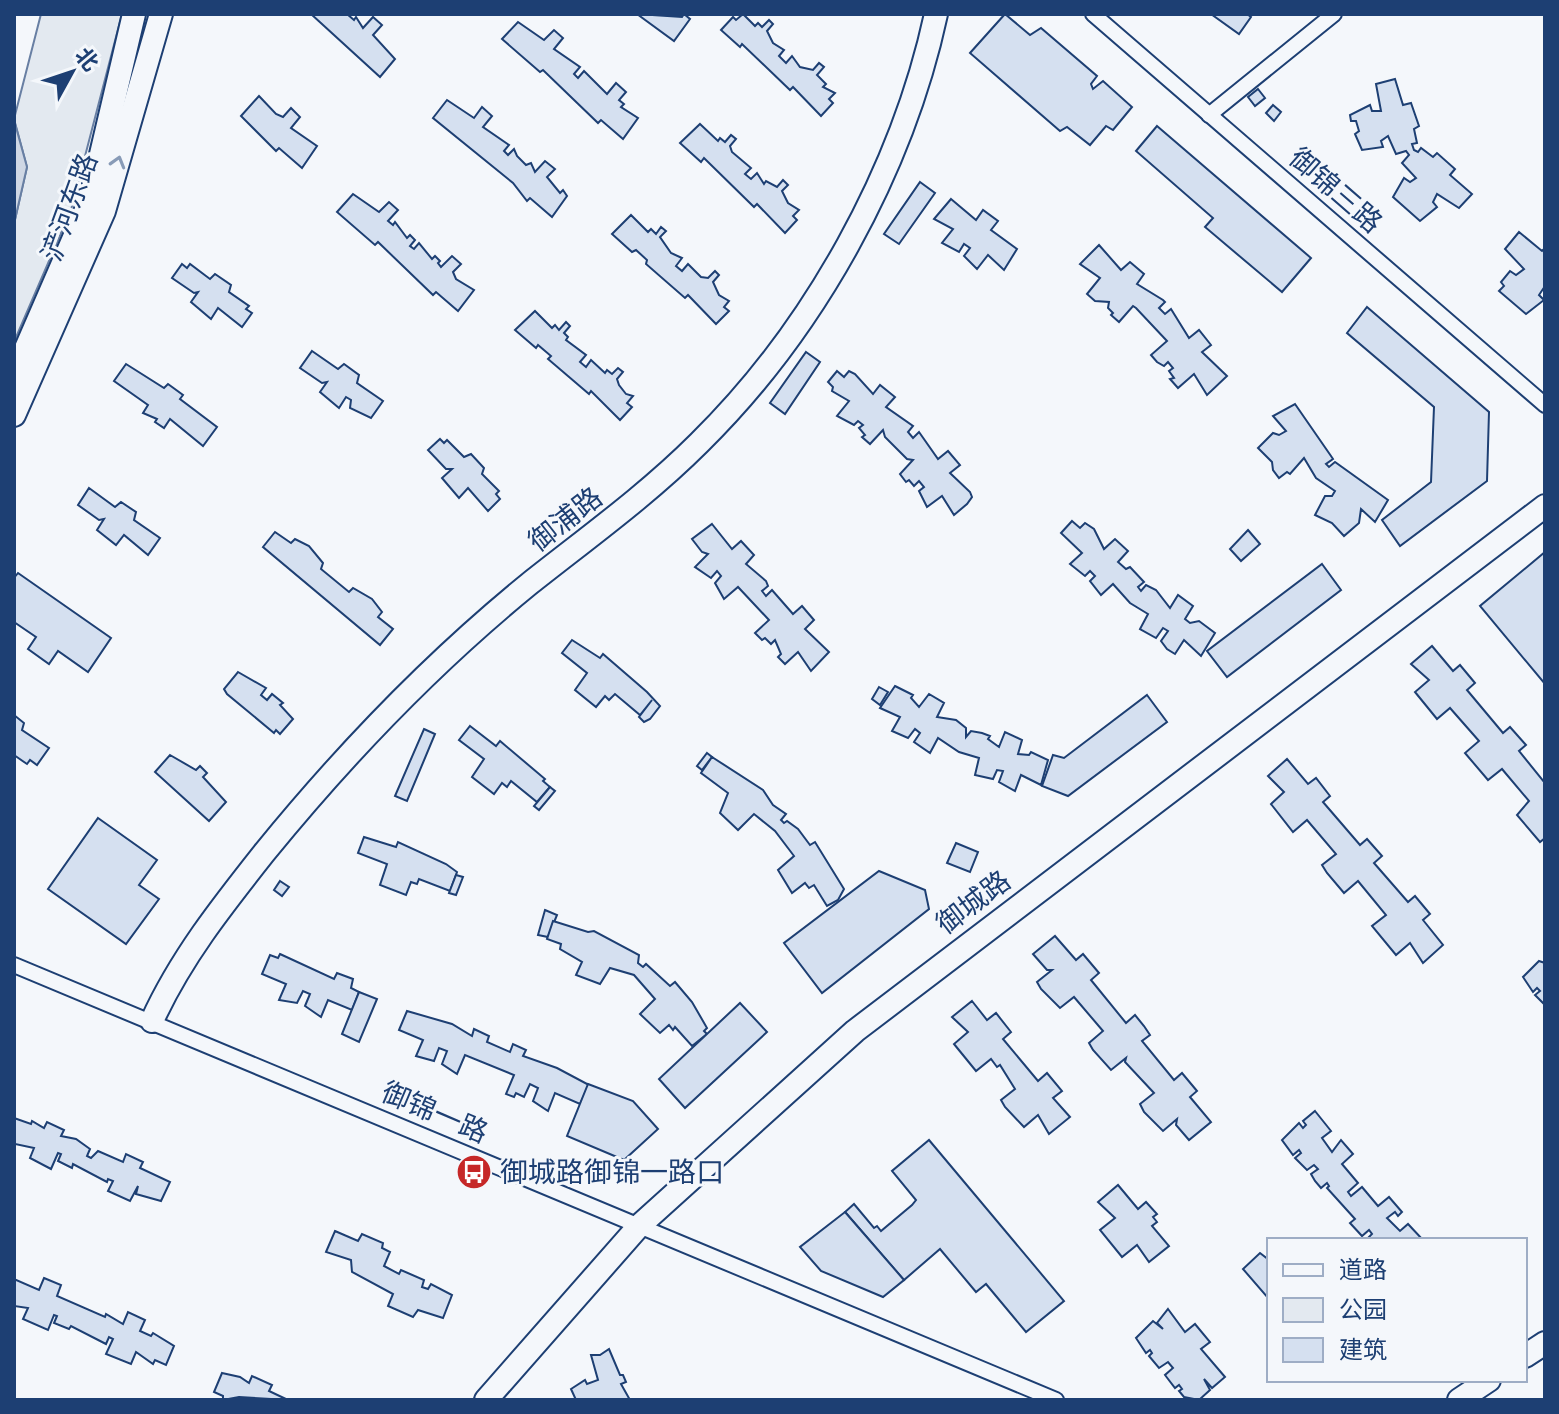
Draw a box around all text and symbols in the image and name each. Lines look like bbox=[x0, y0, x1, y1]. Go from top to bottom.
north arrow bbox=[32, 32, 112, 112]
text: 北 bbox=[71, 42, 104, 75]
street label: 御锦三路 bbox=[1284, 141, 1389, 238]
street label: 浐河东路 bbox=[35, 149, 102, 265]
one-way arrow bbox=[109, 155, 126, 169]
street label: 御浦路 bbox=[522, 481, 607, 557]
street label: 御城路 bbox=[930, 864, 1016, 939]
street label: 御锦一路 bbox=[378, 1075, 493, 1148]
bus stop icon: 御城路御锦一路口 bbox=[455, 1153, 493, 1191]
place label: 御城路御锦一路口 bbox=[500, 1156, 724, 1187]
legend bbox=[1267, 1238, 1527, 1382]
text: 道路 bbox=[1339, 1256, 1387, 1283]
text: 公园 bbox=[1339, 1296, 1387, 1323]
text: 建筑 bbox=[1339, 1336, 1387, 1363]

